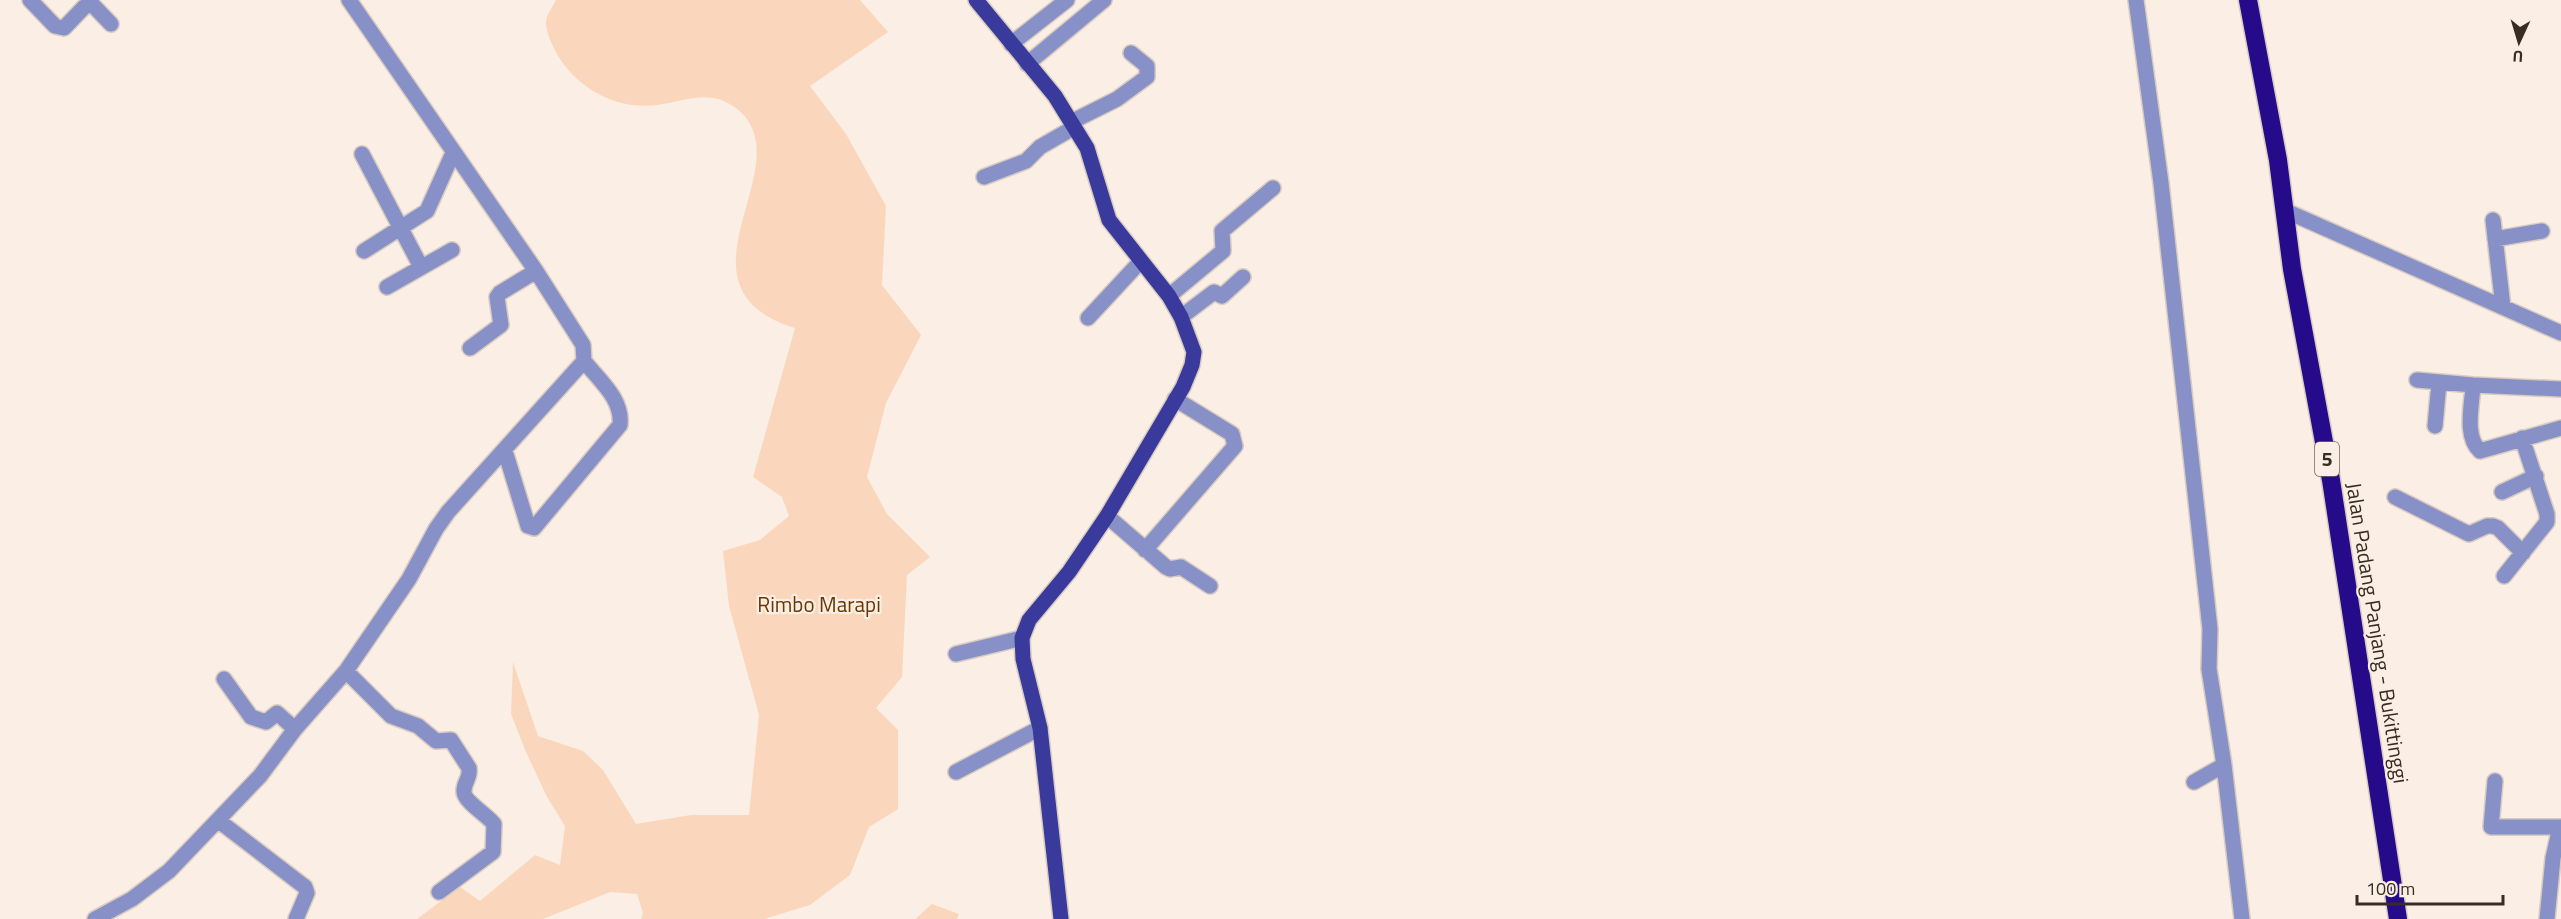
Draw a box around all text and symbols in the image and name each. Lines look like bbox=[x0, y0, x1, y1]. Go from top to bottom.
north arrow bbox=[2489, 12, 2549, 72]
text: U bbox=[2512, 45, 2524, 69]
road number: 5 bbox=[2315, 442, 2339, 476]
street label: Jalan Padang Panjang - Bukittinggi bbox=[2338, 480, 2418, 786]
park label: Rimbo Marapi bbox=[757, 588, 881, 620]
scale bar bbox=[2357, 868, 2502, 906]
text: 100 m bbox=[2366, 875, 2415, 902]

